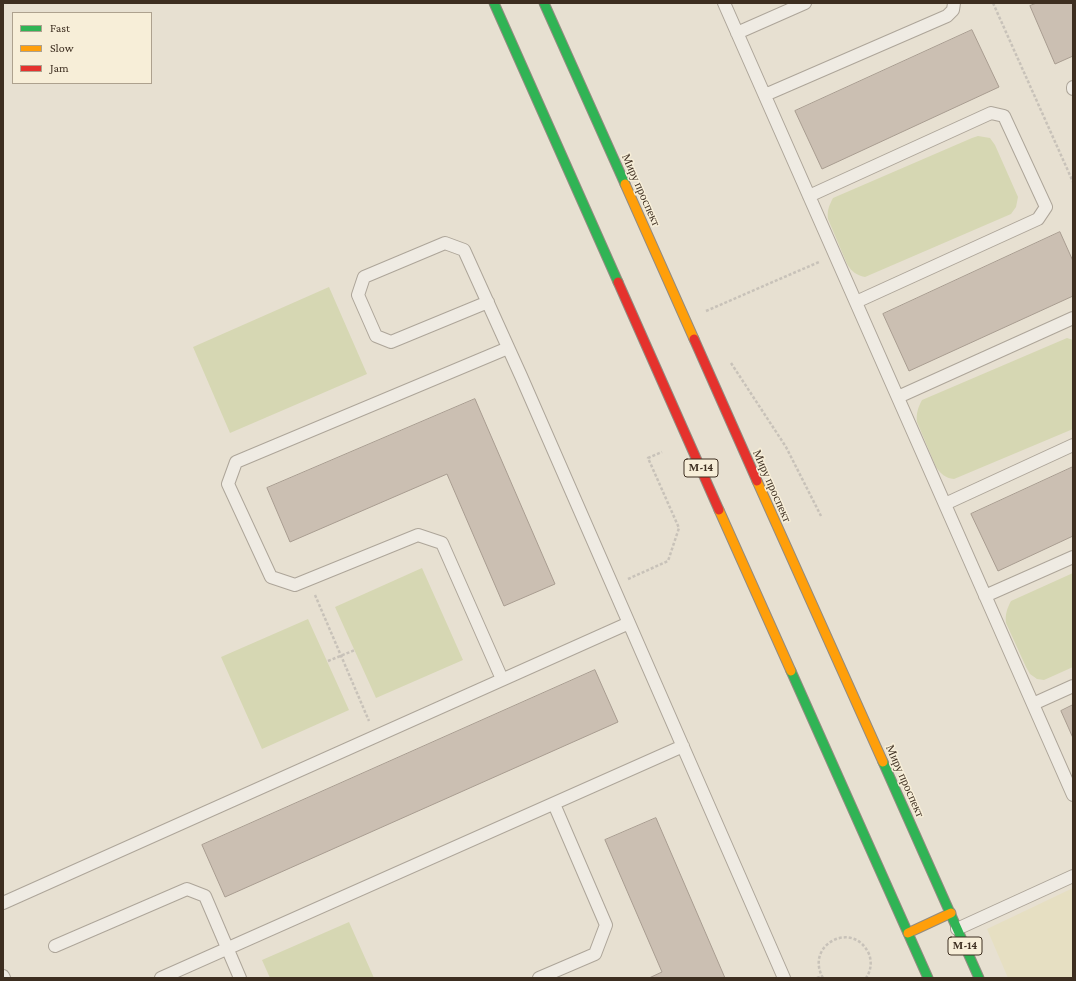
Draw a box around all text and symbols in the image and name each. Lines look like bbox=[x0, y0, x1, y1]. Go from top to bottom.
legend bbox=[12, 12, 152, 84]
text: Fast bbox=[50, 21, 70, 35]
text: Slow bbox=[50, 41, 74, 55]
text: Jam bbox=[50, 61, 69, 75]
street label: Миру проспект bbox=[619, 151, 663, 229]
street label: Миру проспект bbox=[750, 447, 794, 525]
road number: М-14 bbox=[684, 459, 718, 477]
street label: Миру проспект bbox=[883, 742, 927, 820]
road number: М-14 bbox=[948, 937, 982, 955]

